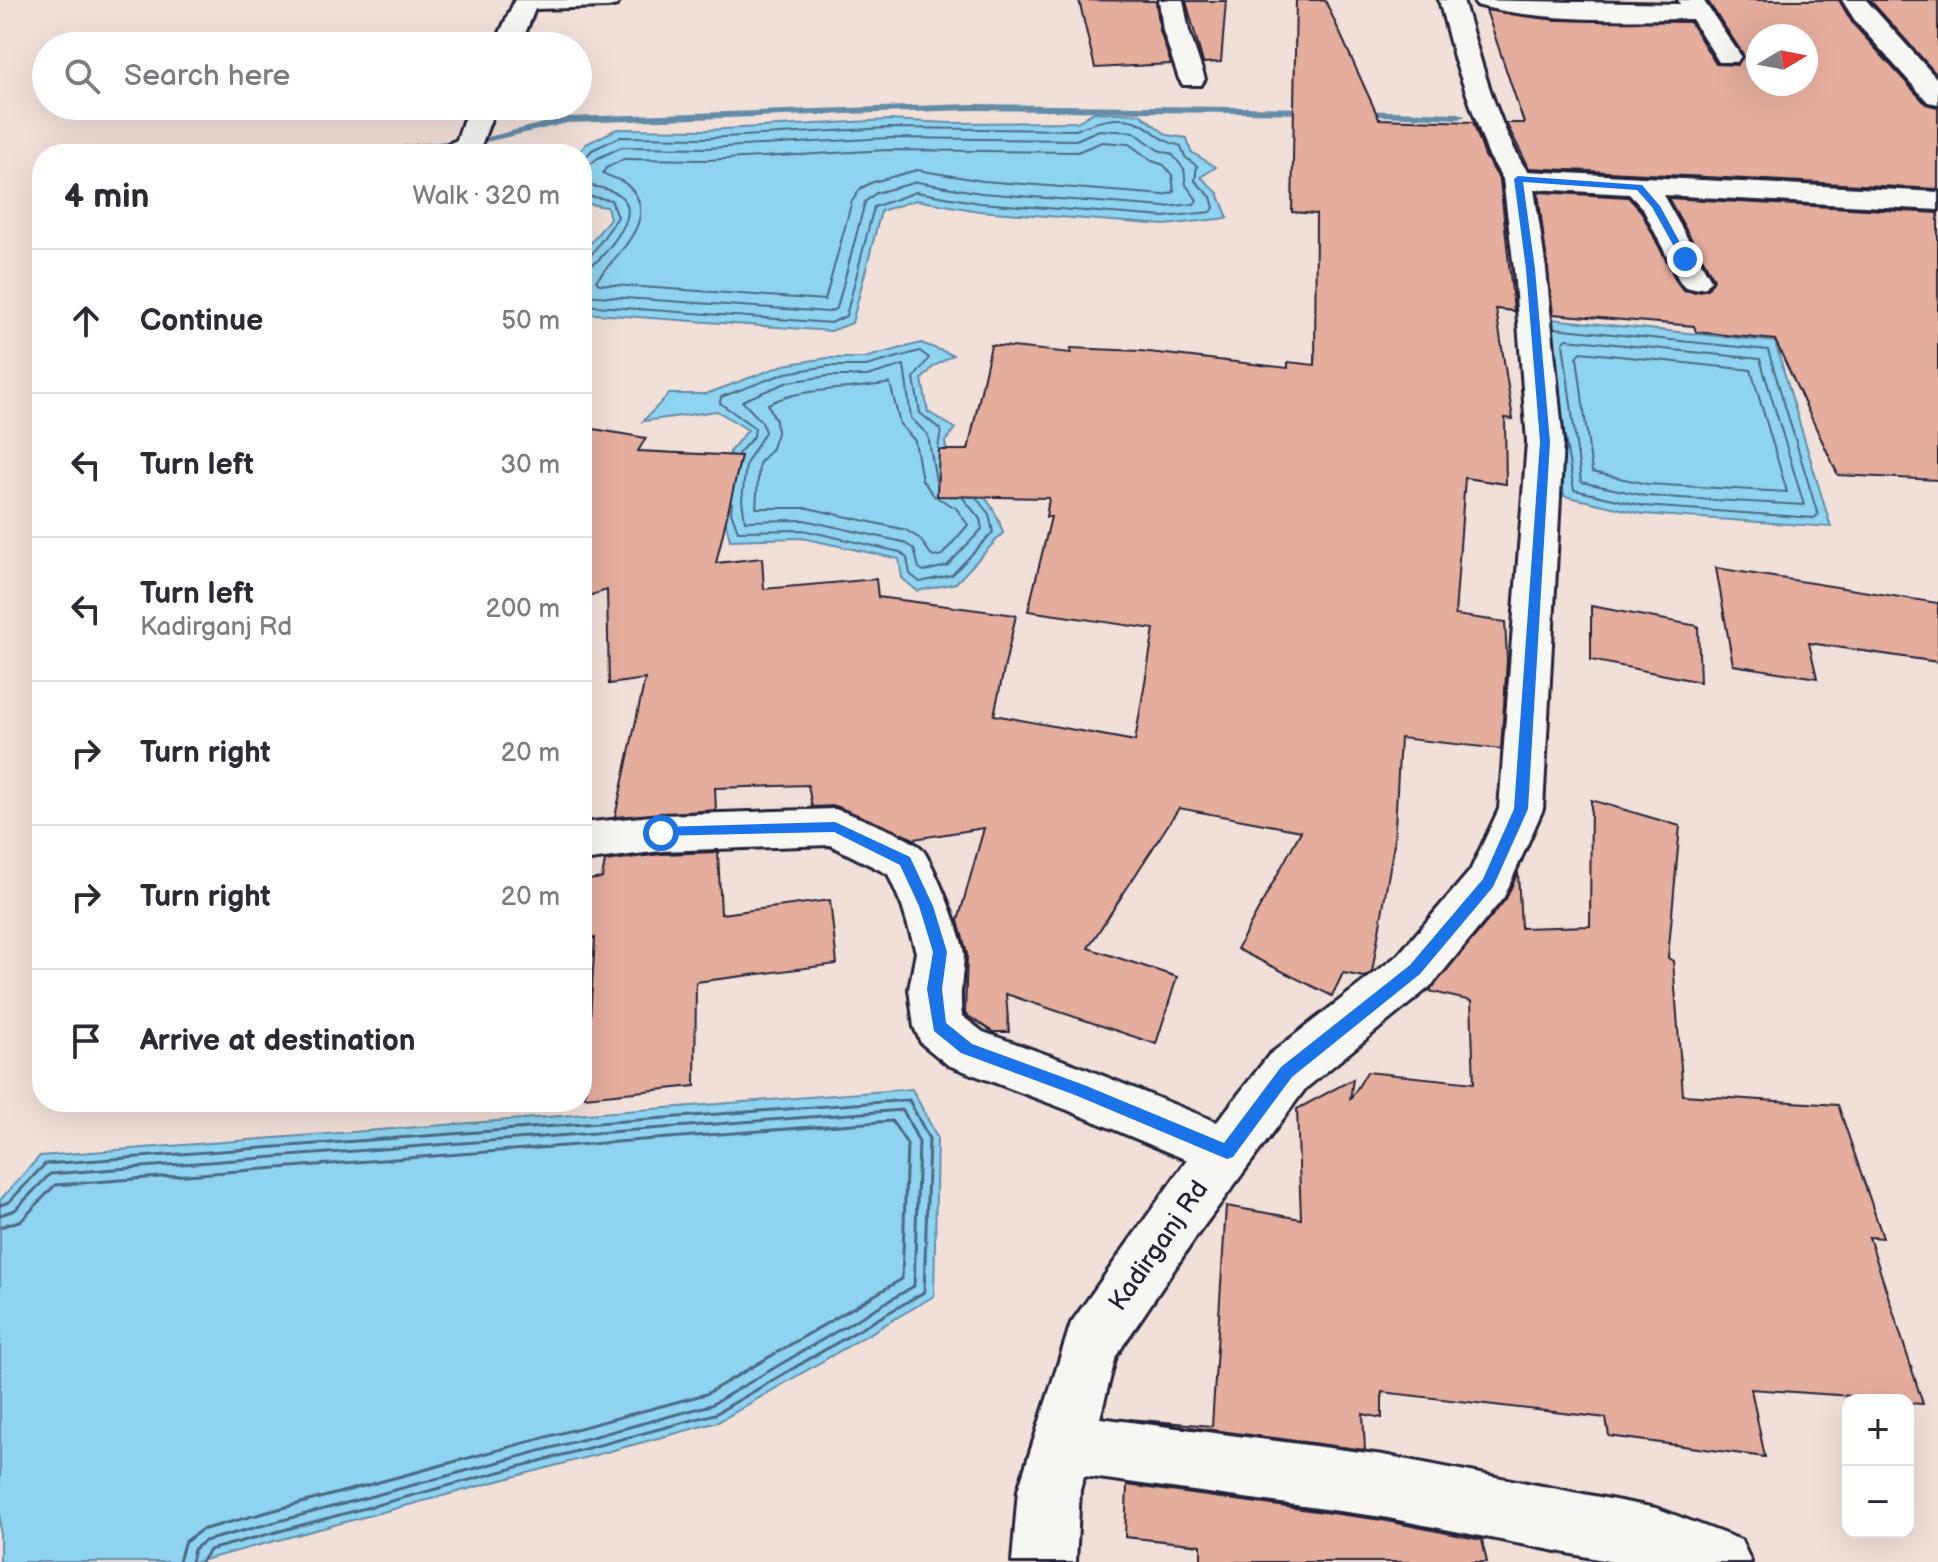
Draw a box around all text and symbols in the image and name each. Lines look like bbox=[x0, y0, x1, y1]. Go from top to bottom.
north arrow bbox=[1746, 24, 1818, 96]
search box bbox=[32, 32, 592, 120]
icon: search bbox=[60, 54, 104, 98]
text: Search here bbox=[124, 58, 290, 94]
text: 4 min bbox=[64, 176, 150, 217]
text: Walk · 320 m bbox=[412, 181, 560, 212]
route end bbox=[1667, 241, 1703, 277]
icon: ahead bbox=[64, 299, 108, 343]
text: Continue bbox=[140, 303, 263, 339]
text: 50 m bbox=[501, 306, 560, 337]
icon: left bbox=[64, 443, 108, 487]
text: Turn left bbox=[140, 447, 254, 483]
text: 30 m bbox=[500, 450, 560, 481]
text: Turn left bbox=[140, 576, 254, 612]
icon: left bbox=[64, 587, 108, 631]
text: 200 m bbox=[486, 594, 560, 625]
text: Kadirganj Rd bbox=[140, 612, 292, 643]
icon: right bbox=[64, 731, 108, 775]
text: Turn right bbox=[140, 735, 271, 771]
text: 20 m bbox=[501, 738, 560, 769]
route start bbox=[643, 815, 679, 851]
icon: right bbox=[64, 875, 108, 919]
text: Turn right bbox=[140, 879, 271, 915]
text: 20 m bbox=[501, 882, 560, 913]
icon: arrive bbox=[64, 1019, 108, 1063]
text: Arrive at destination bbox=[140, 1023, 416, 1059]
street label: Kadirganj Rd bbox=[1103, 1175, 1215, 1317]
map controls bbox=[1842, 1394, 1914, 1538]
button: + bbox=[1842, 1394, 1914, 1466]
button: − bbox=[1842, 1466, 1914, 1538]

